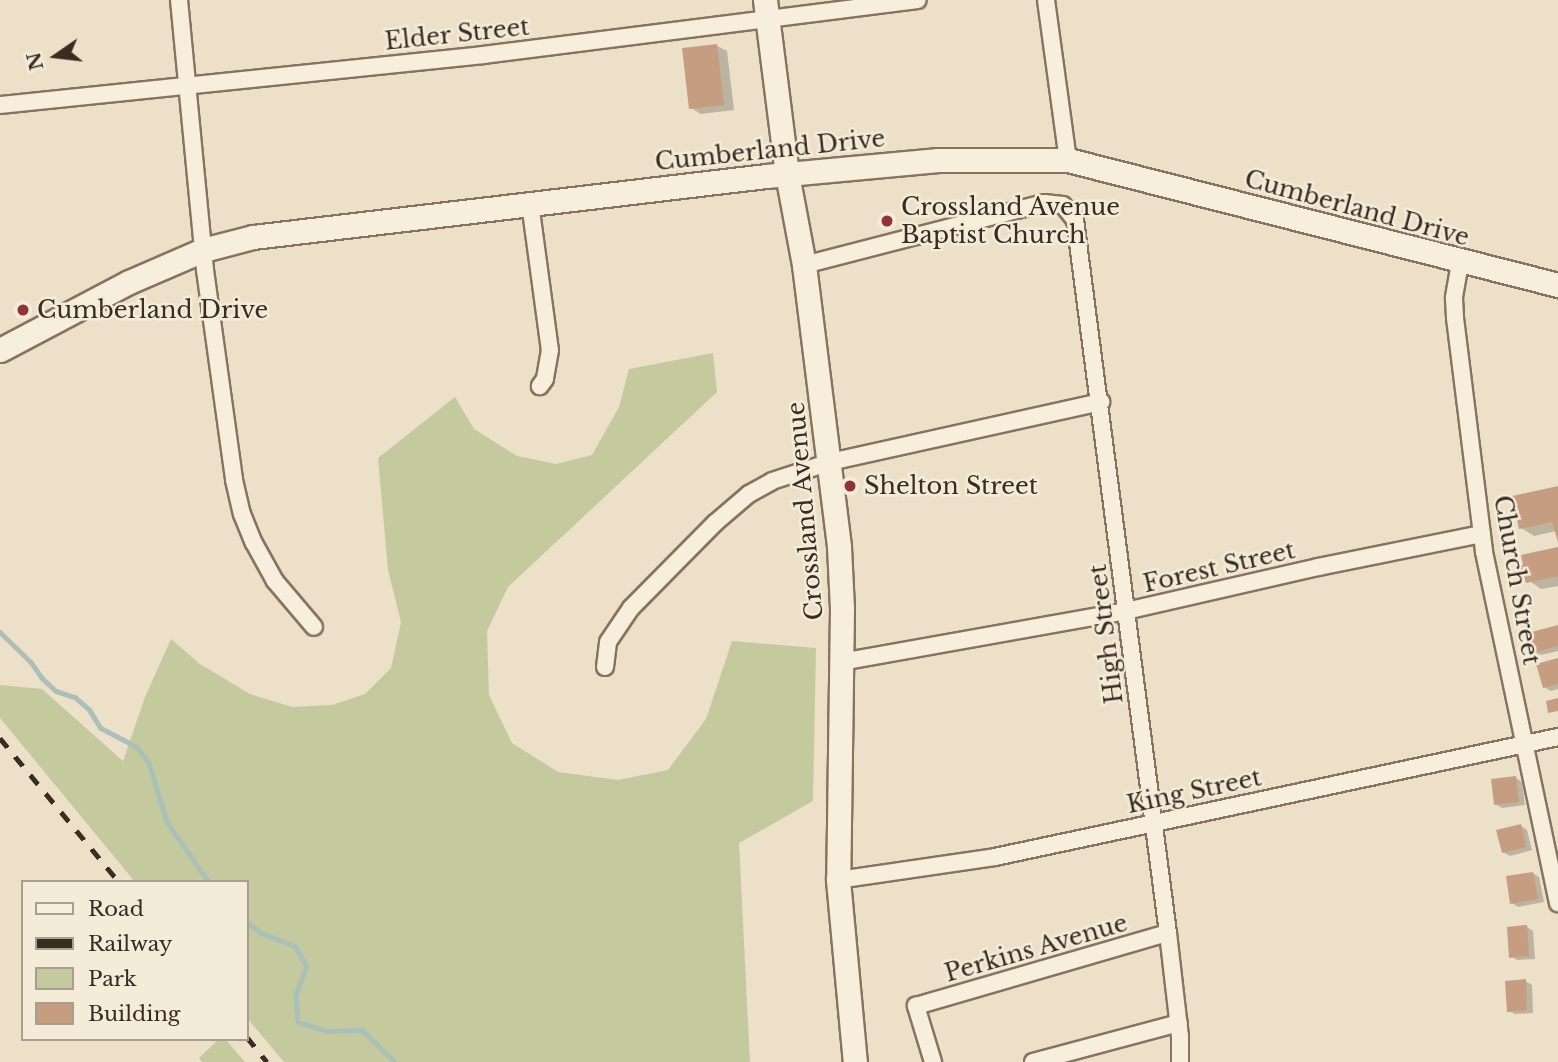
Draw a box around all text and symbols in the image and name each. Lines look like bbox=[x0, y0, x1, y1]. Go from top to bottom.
street label: Elder Street bbox=[383, 12, 531, 56]
north arrow bbox=[21, 21, 91, 91]
text: N bbox=[22, 50, 48, 73]
street label: Cumberland Drive bbox=[653, 124, 887, 176]
street label: Cumberland Drive bbox=[1242, 164, 1472, 252]
place label: Crossland Avenue Baptist Church bbox=[901, 193, 1121, 249]
marker: Crossland Avenue Baptist Church bbox=[879, 213, 895, 229]
place label: Cumberland Drive bbox=[37, 296, 268, 324]
marker: Cumberland Drive bbox=[15, 302, 31, 318]
street label: Crossland Avenue bbox=[781, 400, 829, 622]
place label: Shelton Street bbox=[864, 472, 1038, 500]
marker: Shelton Street bbox=[842, 478, 858, 494]
street label: Church Street bbox=[1488, 493, 1546, 667]
street label: Forest Street bbox=[1140, 536, 1298, 598]
street label: High Street bbox=[1083, 563, 1129, 705]
street label: King Street bbox=[1124, 763, 1264, 819]
legend bbox=[21, 880, 248, 1041]
text: Road bbox=[88, 896, 144, 922]
street label: Perkins Avenue bbox=[941, 908, 1131, 988]
text: Railway bbox=[88, 931, 172, 957]
text: Park bbox=[88, 966, 137, 992]
text: Building bbox=[88, 1001, 180, 1027]

